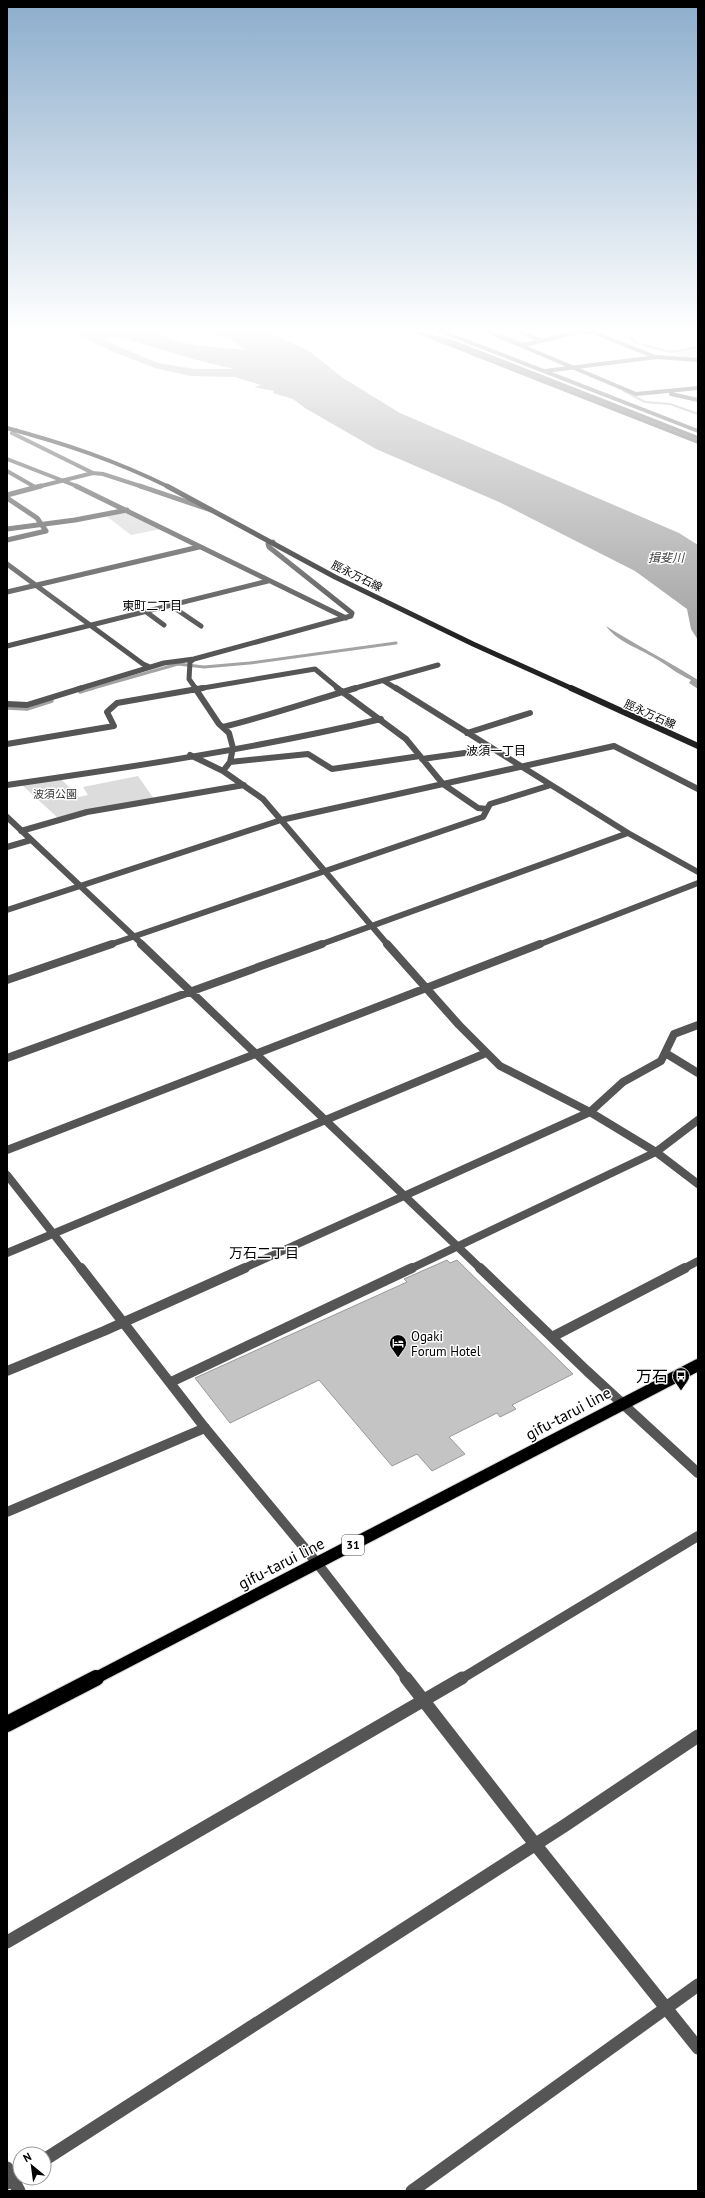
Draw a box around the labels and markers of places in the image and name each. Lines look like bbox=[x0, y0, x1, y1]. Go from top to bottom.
place label: Ogaki Forum Hotel bbox=[411, 1328, 481, 1360]
hotel icon: Ogaki Forum Hotel bbox=[388, 1333, 408, 1358]
place label: 万石 bbox=[636, 1366, 668, 1386]
bus stop icon: 万石 bbox=[671, 1366, 691, 1391]

